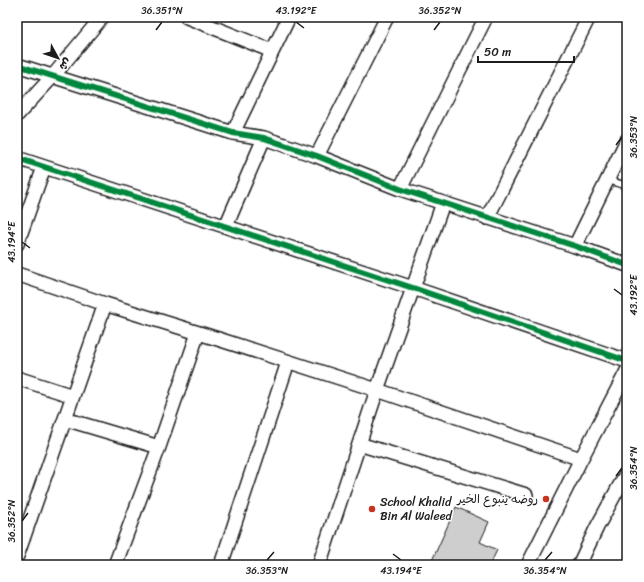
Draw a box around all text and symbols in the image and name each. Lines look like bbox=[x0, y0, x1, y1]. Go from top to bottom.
text: 36.351°N bbox=[141, 2, 183, 20]
text: 43.192°E bbox=[276, 2, 318, 20]
text: 36.352°N bbox=[419, 2, 461, 20]
north arrow bbox=[38, 38, 78, 78]
scale bar bbox=[478, 38, 574, 64]
text: 50 m bbox=[484, 41, 511, 63]
text: ش bbox=[54, 53, 76, 75]
text: 36.353°N bbox=[625, 116, 643, 158]
text: 43.194°E bbox=[3, 220, 21, 263]
text: 43.192°E bbox=[625, 273, 643, 315]
text: 36.354°N bbox=[625, 446, 643, 490]
place label: روضه ينبوع الخير bbox=[456, 488, 538, 510]
place label: School Khalid Bin Al Waleed bbox=[380, 491, 454, 527]
marker: روضه ينبوع الخير bbox=[541, 494, 551, 504]
text: 36.352°N bbox=[3, 500, 21, 542]
marker: School Khalid Bin Al Waleed bbox=[367, 504, 377, 514]
text: 36.353°N bbox=[246, 562, 288, 580]
text: 43.194°E bbox=[380, 562, 423, 580]
text: 36.354°N bbox=[523, 562, 567, 580]

